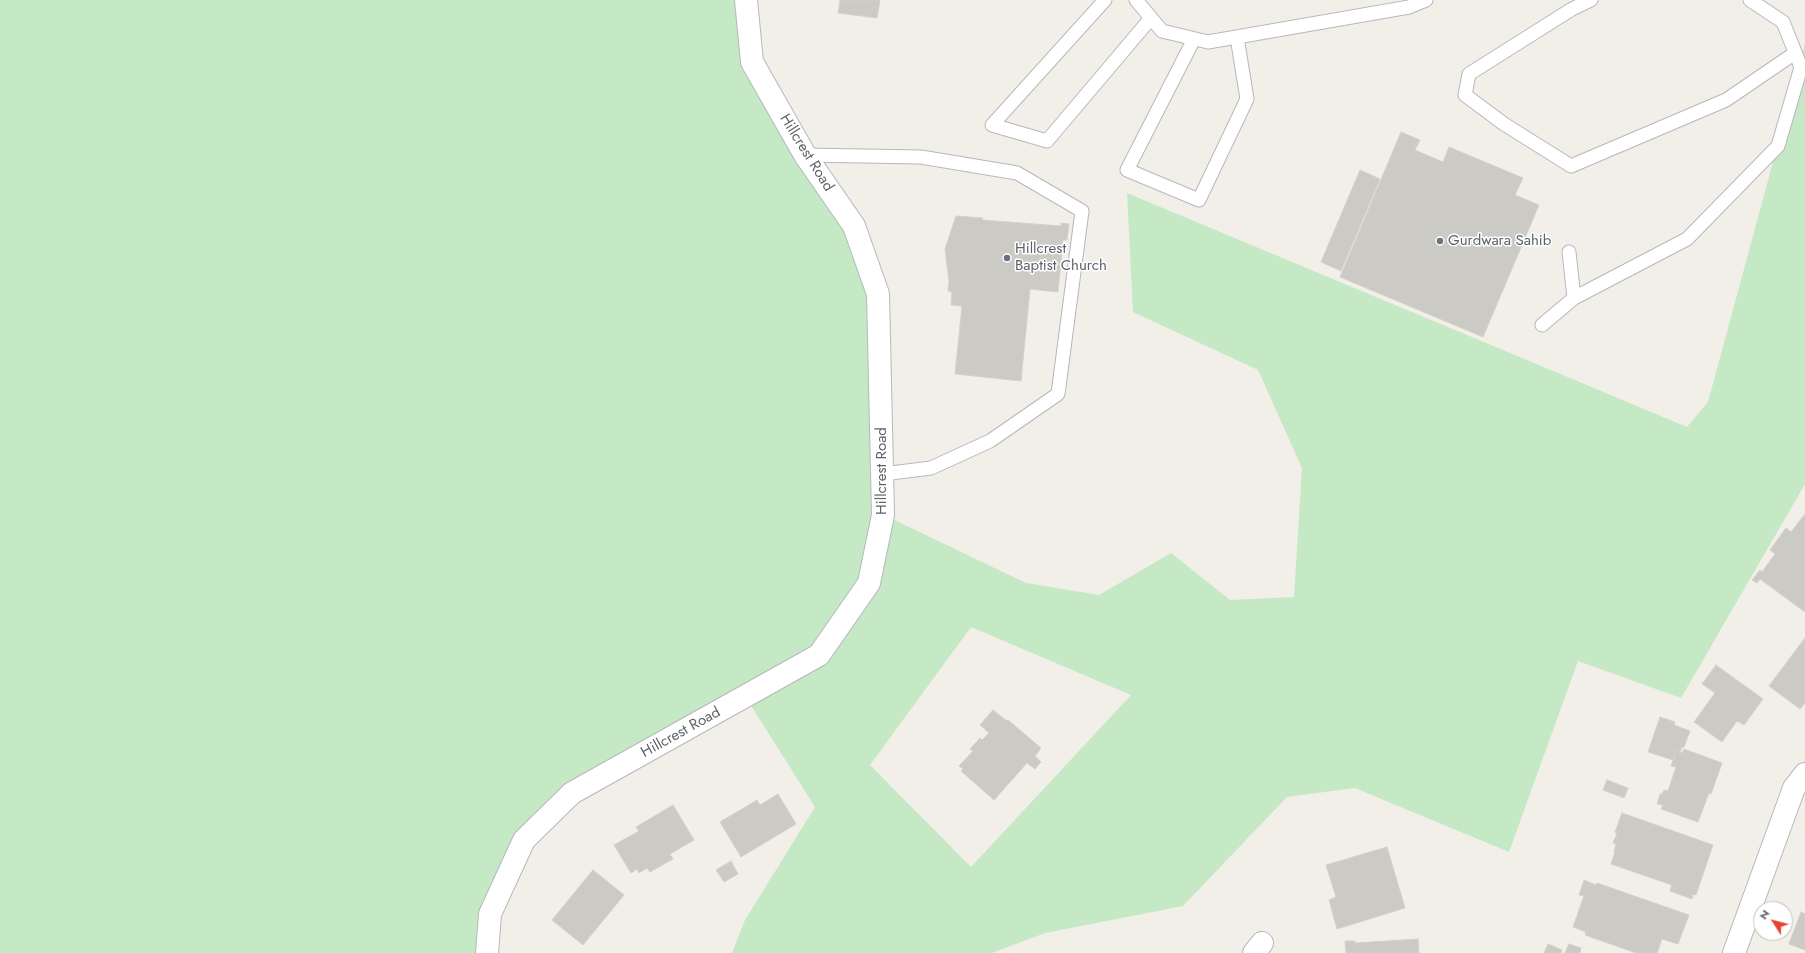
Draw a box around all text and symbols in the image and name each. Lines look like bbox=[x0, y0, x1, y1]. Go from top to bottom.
street label: Hillcrest Road bbox=[775, 111, 837, 195]
place label: Gurdwara Sahib bbox=[1448, 232, 1551, 250]
marker: Gurdwara Sahib bbox=[1435, 236, 1445, 246]
place label: Hillcrest Baptist Church bbox=[1015, 240, 1107, 275]
marker: Hillcrest Baptist Church bbox=[1002, 253, 1012, 263]
street label: Hillcrest Road bbox=[873, 427, 891, 515]
street label: Hillcrest Road bbox=[638, 704, 724, 762]
north arrow bbox=[1753, 901, 1793, 941]
text: N bbox=[1755, 906, 1773, 923]

